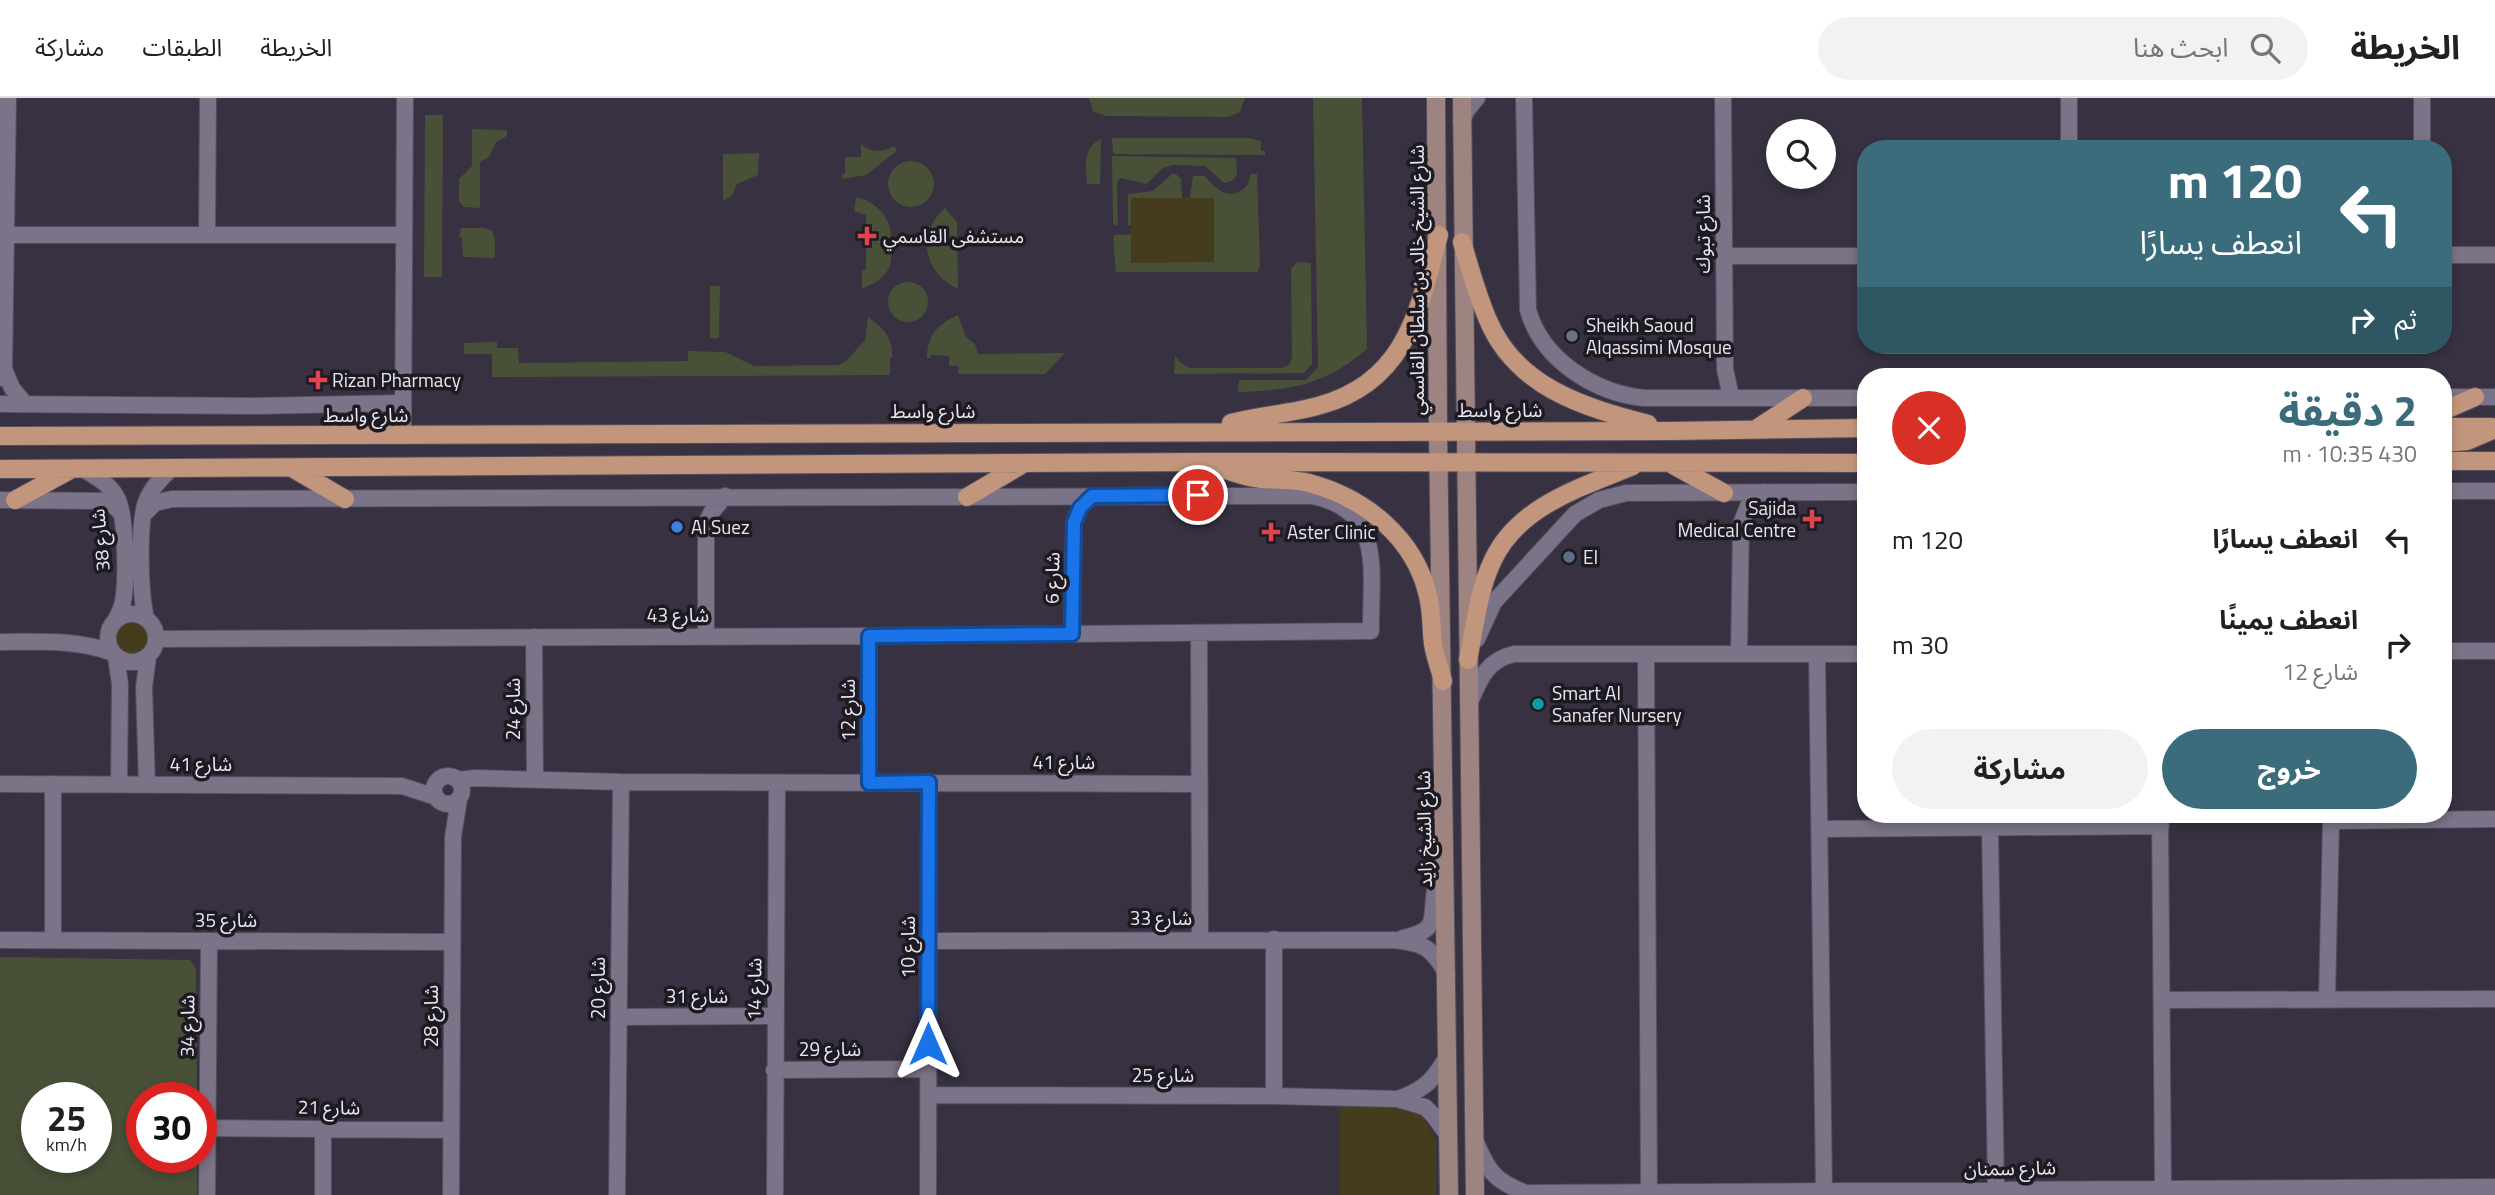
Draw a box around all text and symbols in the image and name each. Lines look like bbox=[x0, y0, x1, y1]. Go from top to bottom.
search box bbox=[1818, 17, 2308, 80]
text: الخريطة bbox=[2350, 22, 2460, 72]
text: ابحث هنا bbox=[2133, 28, 2228, 67]
text: مشاركة bbox=[35, 29, 104, 65]
text: الطبقات bbox=[142, 29, 222, 65]
text: الخريطة bbox=[260, 29, 332, 65]
icon: search bbox=[2246, 29, 2284, 67]
map controls bbox=[1766, 119, 1836, 189]
button: search bbox=[1766, 119, 1836, 189]
text: 120 m bbox=[2168, 142, 2302, 217]
street label: شارع الشيخ خالد بن سلطان القاسمي bbox=[1402, 145, 1432, 415]
icon: left bbox=[2326, 168, 2417, 259]
street label: شارع تبوك bbox=[1688, 194, 1717, 274]
text: انعطف يسارًا bbox=[2140, 218, 2302, 266]
place label: مستشفى القاسمي bbox=[883, 221, 1024, 251]
marker: مستشفى القاسمي bbox=[857, 226, 877, 246]
text: ثم bbox=[2395, 300, 2417, 339]
icon: right bbox=[2343, 301, 2381, 339]
place label: Sheikh Saoud Alqassimi Mosque bbox=[1586, 310, 1732, 361]
marker: Sheikh Saoud Alqassimi Mosque bbox=[1564, 328, 1580, 344]
place label: Rizan Pharmacy bbox=[332, 365, 461, 394]
marker: Rizan Pharmacy bbox=[310, 372, 326, 388]
text: 2 دقيقة bbox=[2279, 378, 2417, 442]
button: close bbox=[1892, 391, 1966, 465]
street label: شارع واسط bbox=[1458, 395, 1542, 424]
street label: شارع واسط bbox=[891, 396, 975, 425]
street label: شارع واسط bbox=[324, 400, 408, 429]
text: 430 m · 10:35 bbox=[2282, 436, 2417, 471]
pin bbox=[1168, 465, 1228, 525]
icon: arrive bbox=[1179, 476, 1217, 514]
place label: Sajida Medical Centre bbox=[1677, 493, 1796, 544]
street label: شارع 38 bbox=[82, 508, 117, 572]
marker: Sajida Medical Centre bbox=[1802, 509, 1822, 529]
place label: Al Suez bbox=[691, 512, 750, 541]
place label: Aster Clinic bbox=[1287, 517, 1376, 546]
marker: Al Suez bbox=[669, 519, 685, 535]
text: انعطف يسارًا bbox=[2213, 519, 2358, 558]
text: 120 m bbox=[1892, 520, 1963, 559]
icon: left bbox=[2379, 521, 2417, 559]
marker: Aster Clinic bbox=[1261, 522, 1281, 542]
place label: EI bbox=[1583, 542, 1598, 571]
marker: EI bbox=[1561, 549, 1577, 565]
street label: شارع 6 bbox=[1037, 552, 1066, 604]
street label: شارع 43 bbox=[647, 600, 709, 629]
text: انعطف يمينًا bbox=[2219, 600, 2358, 639]
text: 30 m bbox=[1892, 625, 1949, 664]
icon: right bbox=[2379, 626, 2417, 664]
text: شارع 12 bbox=[2282, 654, 2358, 689]
street label: شارع 24 bbox=[498, 678, 527, 740]
place label: Smart Al Sanafer Nursery bbox=[1552, 678, 1682, 729]
street label: شارع 12 bbox=[833, 679, 862, 741]
marker: Smart Al Sanafer Nursery bbox=[1530, 696, 1546, 712]
button: مشاركة bbox=[1892, 729, 2148, 809]
button: خروج bbox=[2162, 729, 2417, 809]
street label: شارع 41 bbox=[1033, 747, 1095, 776]
street label: شارع 41 bbox=[170, 749, 232, 778]
street label: شارع الشيخ زايد bbox=[1408, 770, 1440, 888]
street label: شارع 33 bbox=[1130, 903, 1192, 932]
street label: شارع 35 bbox=[195, 905, 257, 934]
street label: شارع 10 bbox=[893, 916, 922, 978]
street label: شارع 20 bbox=[583, 957, 612, 1019]
street label: شارع 14 bbox=[738, 957, 769, 1020]
street label: شارع 31 bbox=[666, 981, 728, 1010]
street label: شارع 28 bbox=[416, 985, 445, 1047]
street label: شارع 34 bbox=[171, 994, 202, 1057]
position arrow bbox=[891, 1007, 965, 1081]
street label: شارع 29 bbox=[799, 1034, 861, 1063]
street label: شارع 25 bbox=[1132, 1060, 1194, 1089]
speed limit sign: 30 bbox=[126, 1082, 217, 1173]
text: 25 bbox=[47, 1091, 86, 1145]
street label: شارع 21 bbox=[298, 1091, 361, 1122]
text: km/h bbox=[46, 1131, 87, 1158]
street label: شارع سمنان bbox=[1964, 1152, 2056, 1183]

